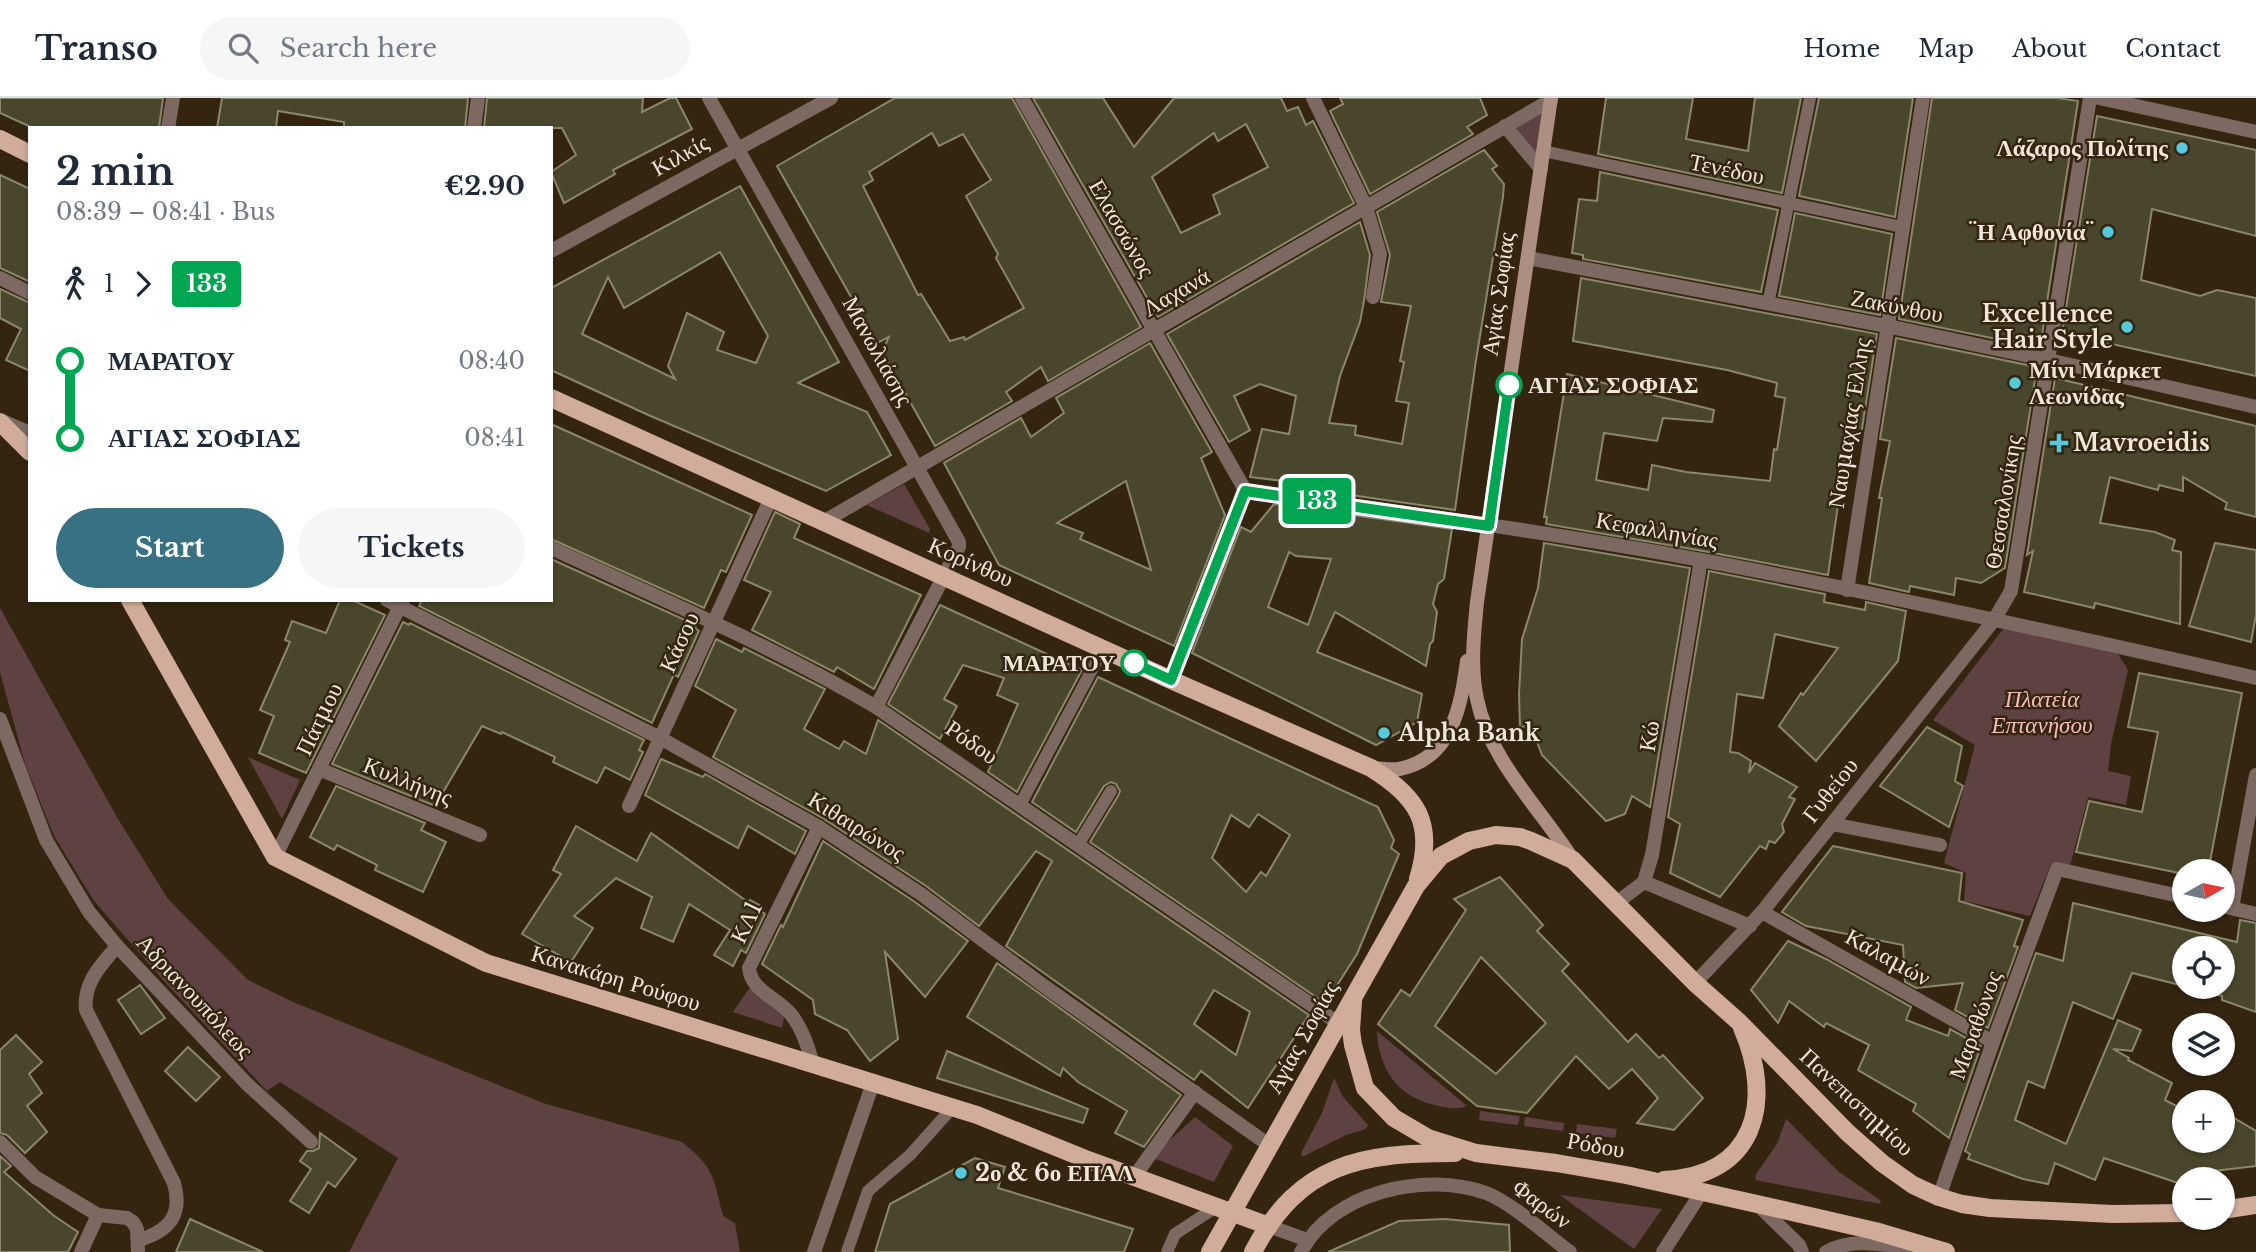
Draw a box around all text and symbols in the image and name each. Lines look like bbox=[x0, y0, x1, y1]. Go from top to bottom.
search box bbox=[200, 17, 690, 80]
text: Transo bbox=[35, 28, 158, 69]
icon: search bbox=[224, 29, 262, 67]
text: Search here bbox=[280, 32, 437, 64]
text: Home bbox=[1804, 34, 1880, 63]
text: Map bbox=[1918, 34, 1974, 63]
text: About bbox=[2012, 34, 2087, 63]
text: Contact bbox=[2125, 34, 2221, 63]
street label: Κιλκίς bbox=[647, 128, 713, 182]
place label: Λάζαρος Πολίτης bbox=[1996, 134, 2168, 162]
marker: Λάζαρος Πολίτης bbox=[2174, 140, 2190, 156]
street label: Τενέδου bbox=[1687, 147, 1767, 191]
text: 2 min bbox=[56, 148, 174, 195]
text: €2.90 bbox=[444, 170, 525, 202]
street label: Ελασσώνος bbox=[1083, 174, 1161, 282]
text: 08:39 – 08:41 · Bus bbox=[56, 198, 276, 226]
place label: ¨Η Αφθονία¨ bbox=[1968, 218, 2094, 246]
marker: ¨Η Αφθονία¨ bbox=[2100, 224, 2116, 240]
street label: Αγίας Σοφίας bbox=[1475, 230, 1521, 358]
street label: Λαχανά bbox=[1137, 262, 1215, 322]
icon: walk bbox=[56, 265, 94, 303]
icon: forward bbox=[124, 265, 162, 303]
text: 133 bbox=[186, 269, 227, 298]
text: 1 bbox=[104, 270, 114, 298]
street label: Ζακύνθου bbox=[1848, 283, 1946, 329]
street label: Μανωλιάσης bbox=[837, 291, 919, 411]
place label: Excellence Hair Style bbox=[1982, 300, 2113, 354]
marker: Excellence Hair Style bbox=[2119, 319, 2135, 335]
street label: Ναυμαχίας Έλλης bbox=[1822, 336, 1876, 510]
text: ΜΑΡΑΤΟΥ bbox=[108, 345, 235, 377]
text: 08:40 bbox=[458, 347, 525, 375]
place label: Μίνι Μάρκετ Λεωνίδας bbox=[2029, 356, 2162, 410]
place label: ΑΓΙΑΣ ΣΟΦΙΑΣ bbox=[1528, 371, 1699, 399]
marker: ΑΓΙΑΣ ΣΟΦΙΑΣ bbox=[1496, 372, 1522, 398]
marker: Μίνι Μάρκετ Λεωνίδας bbox=[2007, 375, 2023, 391]
text: ΑΓΙΑΣ ΣΟΦΙΑΣ bbox=[108, 422, 301, 454]
text: 08:41 bbox=[464, 424, 525, 452]
place label: Mavroeidis bbox=[2073, 429, 2210, 457]
street label: Θεσσαλονίκης bbox=[1979, 433, 2027, 571]
marker: Mavroeidis bbox=[2051, 435, 2067, 451]
line badge: 133 bbox=[1277, 478, 1357, 524]
text: 133 bbox=[1296, 486, 1338, 515]
street label: Κεφαλληνίας bbox=[1594, 505, 1720, 555]
button: Start bbox=[56, 508, 284, 588]
button: Tickets bbox=[298, 508, 525, 588]
street label: Κορίνθου bbox=[924, 531, 1018, 593]
street label: Κάσου bbox=[653, 607, 705, 677]
place label: ΜΑΡΑΤΟΥ bbox=[1003, 649, 1115, 677]
marker: ΜΑΡΑΤΟΥ bbox=[1121, 650, 1147, 676]
street label: Πάτμου bbox=[289, 678, 349, 760]
park label: Πλατεία Επτανήσου bbox=[1991, 685, 2092, 739]
street label: Ρόδου bbox=[940, 714, 1004, 770]
place label: Alpha Bank bbox=[1397, 719, 1541, 747]
street label: Κώ bbox=[1633, 719, 1665, 753]
marker: Alpha Bank bbox=[1376, 725, 1392, 741]
street label: Κυλλήνης bbox=[359, 750, 457, 812]
street label: Γυθείου bbox=[1796, 752, 1864, 828]
street label: Κιθαιρώνος bbox=[803, 785, 911, 867]
north arrow bbox=[2172, 859, 2235, 922]
map controls bbox=[2172, 859, 2235, 1230]
street label: ΚΛ1 bbox=[724, 896, 768, 948]
street label: Καλαμών bbox=[1840, 922, 1936, 992]
street label: Αδριανουπόλεως bbox=[131, 928, 259, 1064]
button: locate bbox=[2172, 936, 2235, 999]
street label: Κανακάρη Ρούφου bbox=[528, 939, 704, 1017]
street label: Μαραθώνος bbox=[1942, 967, 2008, 1083]
street label: Αγίας Σοφίας bbox=[1260, 976, 1344, 1098]
button: layers bbox=[2172, 1013, 2235, 1076]
street label: Πανεπιστημίου bbox=[1794, 1042, 1920, 1162]
button: + bbox=[2172, 1090, 2235, 1153]
street label: Ρόδου bbox=[1565, 1126, 1627, 1164]
place label: 2ο & 6ο ΕΠΑΛ bbox=[975, 1159, 1134, 1187]
marker: 2ο & 6ο ΕΠΑΛ bbox=[953, 1165, 969, 1181]
button: − bbox=[2172, 1167, 2235, 1230]
street label: Φαρών bbox=[1507, 1173, 1577, 1235]

